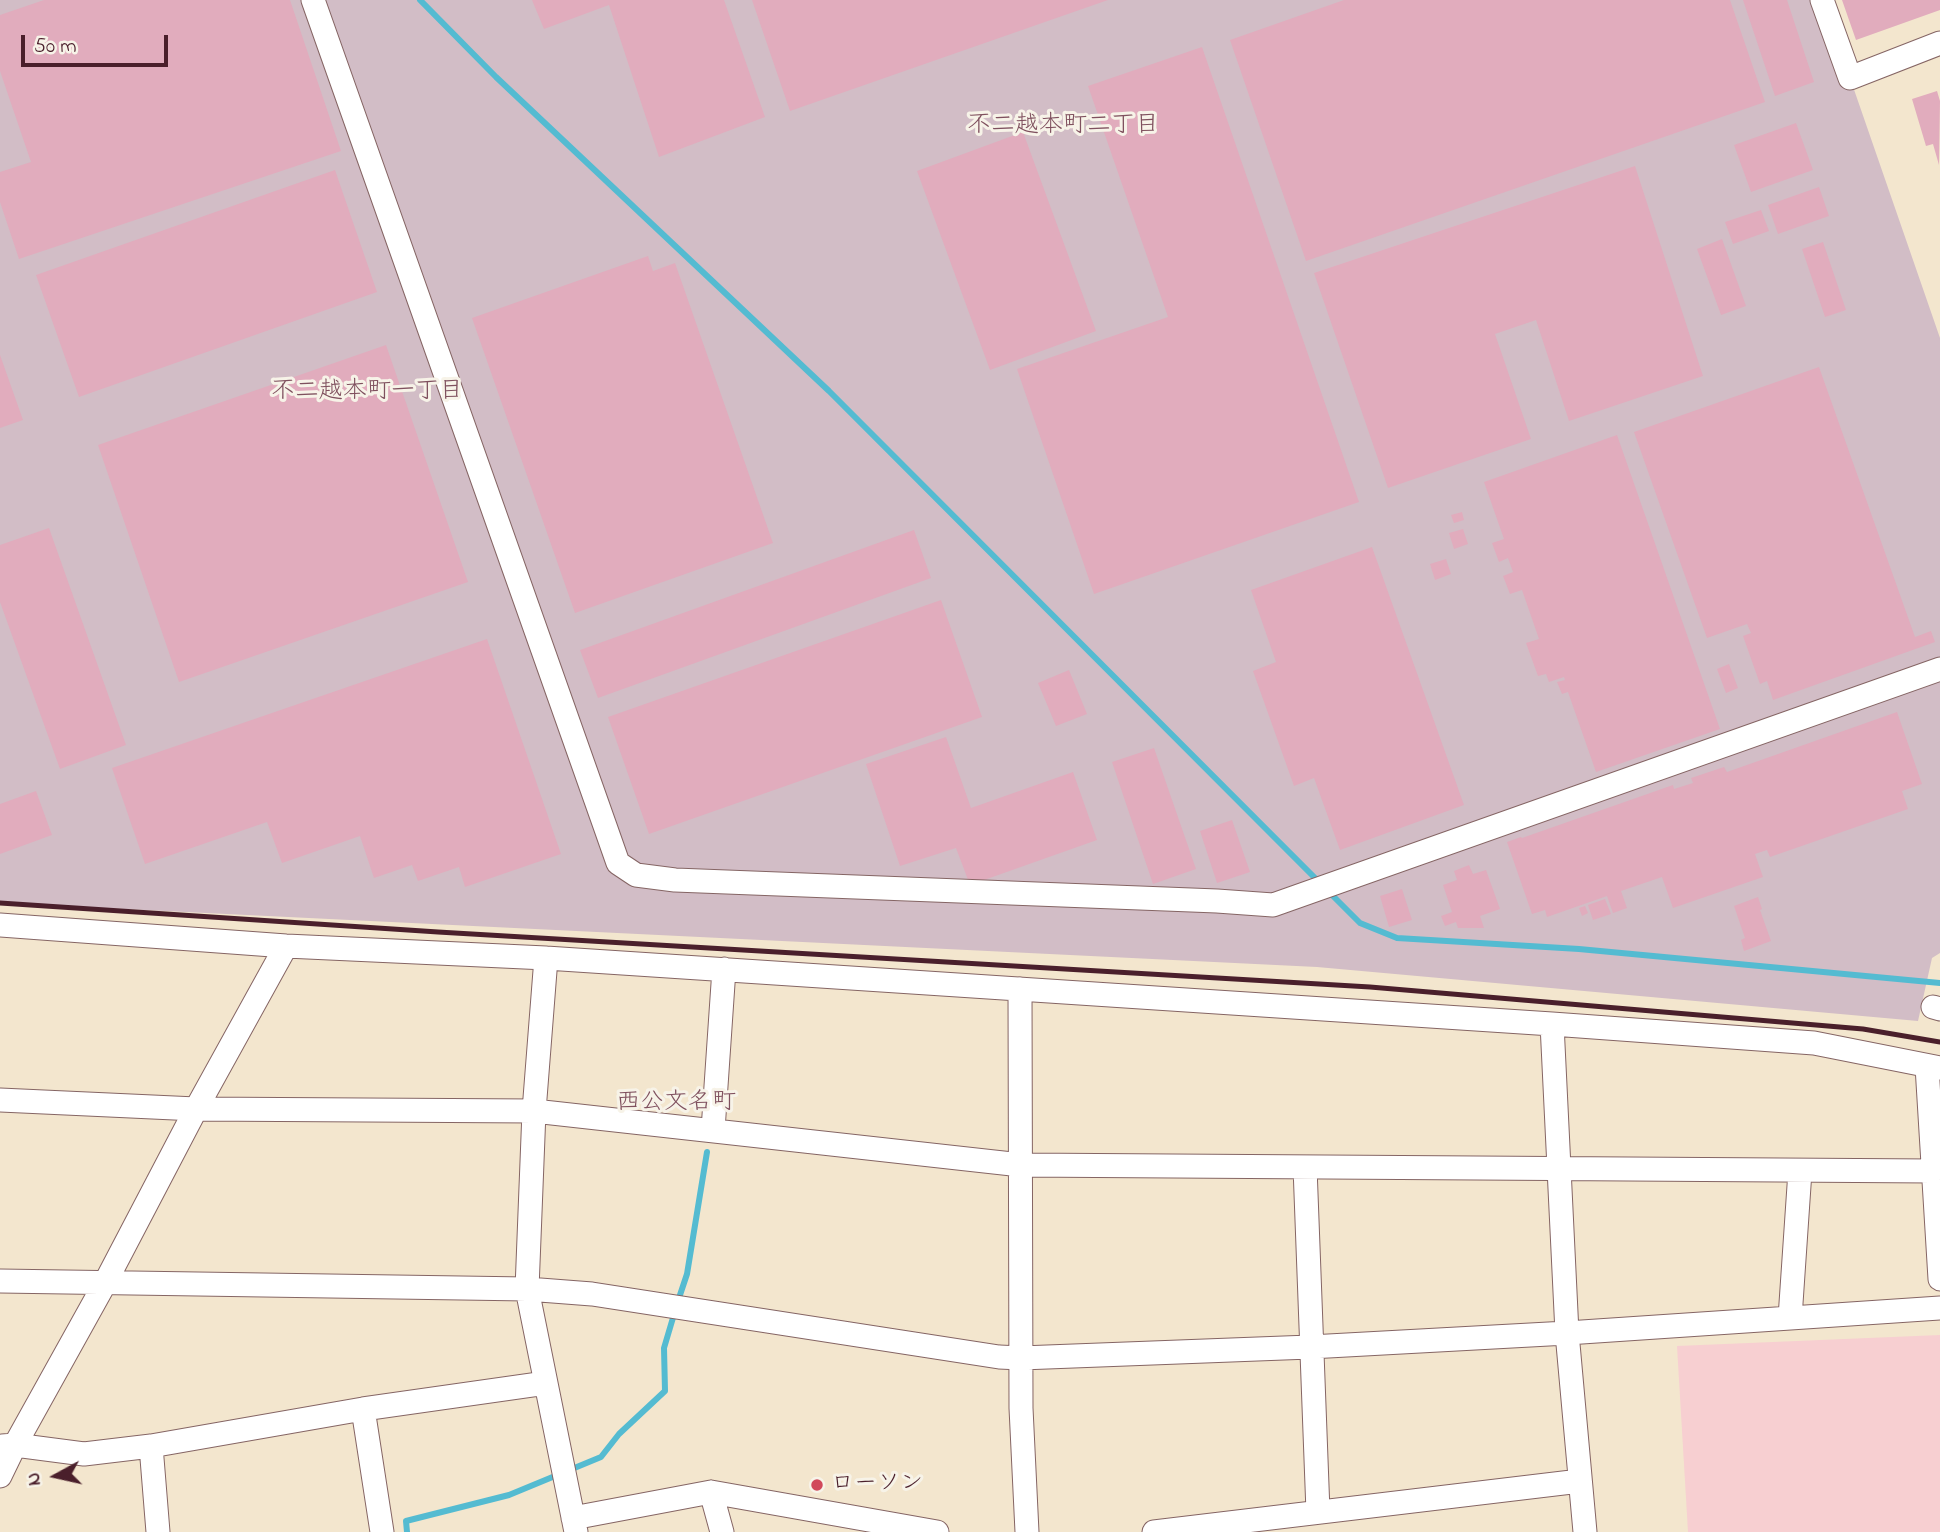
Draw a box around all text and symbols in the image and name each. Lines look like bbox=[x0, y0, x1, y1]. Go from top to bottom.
scale bar bbox=[24, 21, 172, 65]
text: 50 m bbox=[34, 32, 77, 62]
district label: 不二越本町二丁目 bbox=[967, 113, 1159, 141]
district label: 不二越本町一丁目 bbox=[271, 379, 463, 407]
district label: 西公文名町 bbox=[616, 1090, 736, 1118]
north arrow bbox=[21, 1441, 91, 1511]
text: N bbox=[20, 1471, 49, 1487]
place label: ローソン bbox=[831, 1471, 923, 1499]
marker: ローソン bbox=[809, 1477, 825, 1493]

